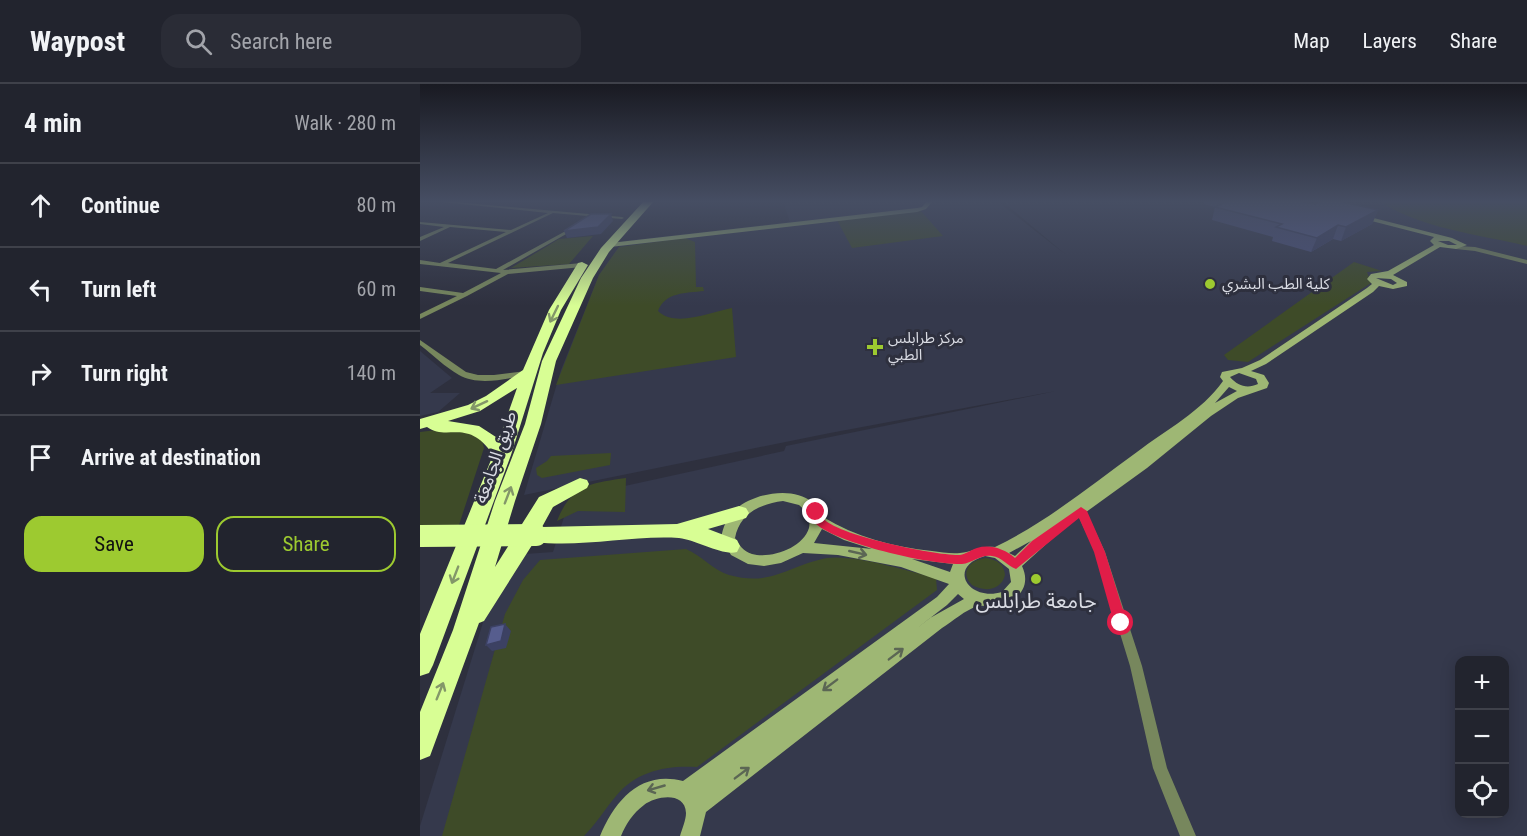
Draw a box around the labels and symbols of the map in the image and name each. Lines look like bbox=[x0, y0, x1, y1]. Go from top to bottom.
place label: كلية الطب البشري bbox=[1222, 275, 1330, 295]
marker: كلية الطب البشري bbox=[1203, 277, 1217, 291]
one-way arrow bbox=[547, 305, 559, 323]
place label: مركز طرابلس الطبي bbox=[888, 329, 964, 366]
marker: مركز طرابلس الطبي bbox=[866, 338, 884, 356]
one-way arrow bbox=[470, 400, 488, 412]
street label: طريق الجامعة bbox=[469, 408, 522, 506]
one-way arrow bbox=[503, 486, 514, 504]
route end bbox=[802, 498, 828, 524]
one-way arrow bbox=[849, 547, 868, 559]
one-way arrow bbox=[449, 565, 460, 584]
marker: جامعة طرابلس bbox=[1029, 572, 1043, 586]
place label: جامعة طرابلس bbox=[975, 589, 1097, 613]
route start bbox=[1107, 609, 1133, 635]
one-way arrow bbox=[887, 647, 903, 660]
one-way arrow bbox=[822, 678, 838, 691]
one-way arrow bbox=[435, 682, 446, 701]
one-way arrow bbox=[733, 767, 749, 779]
one-way arrow bbox=[647, 783, 666, 795]

